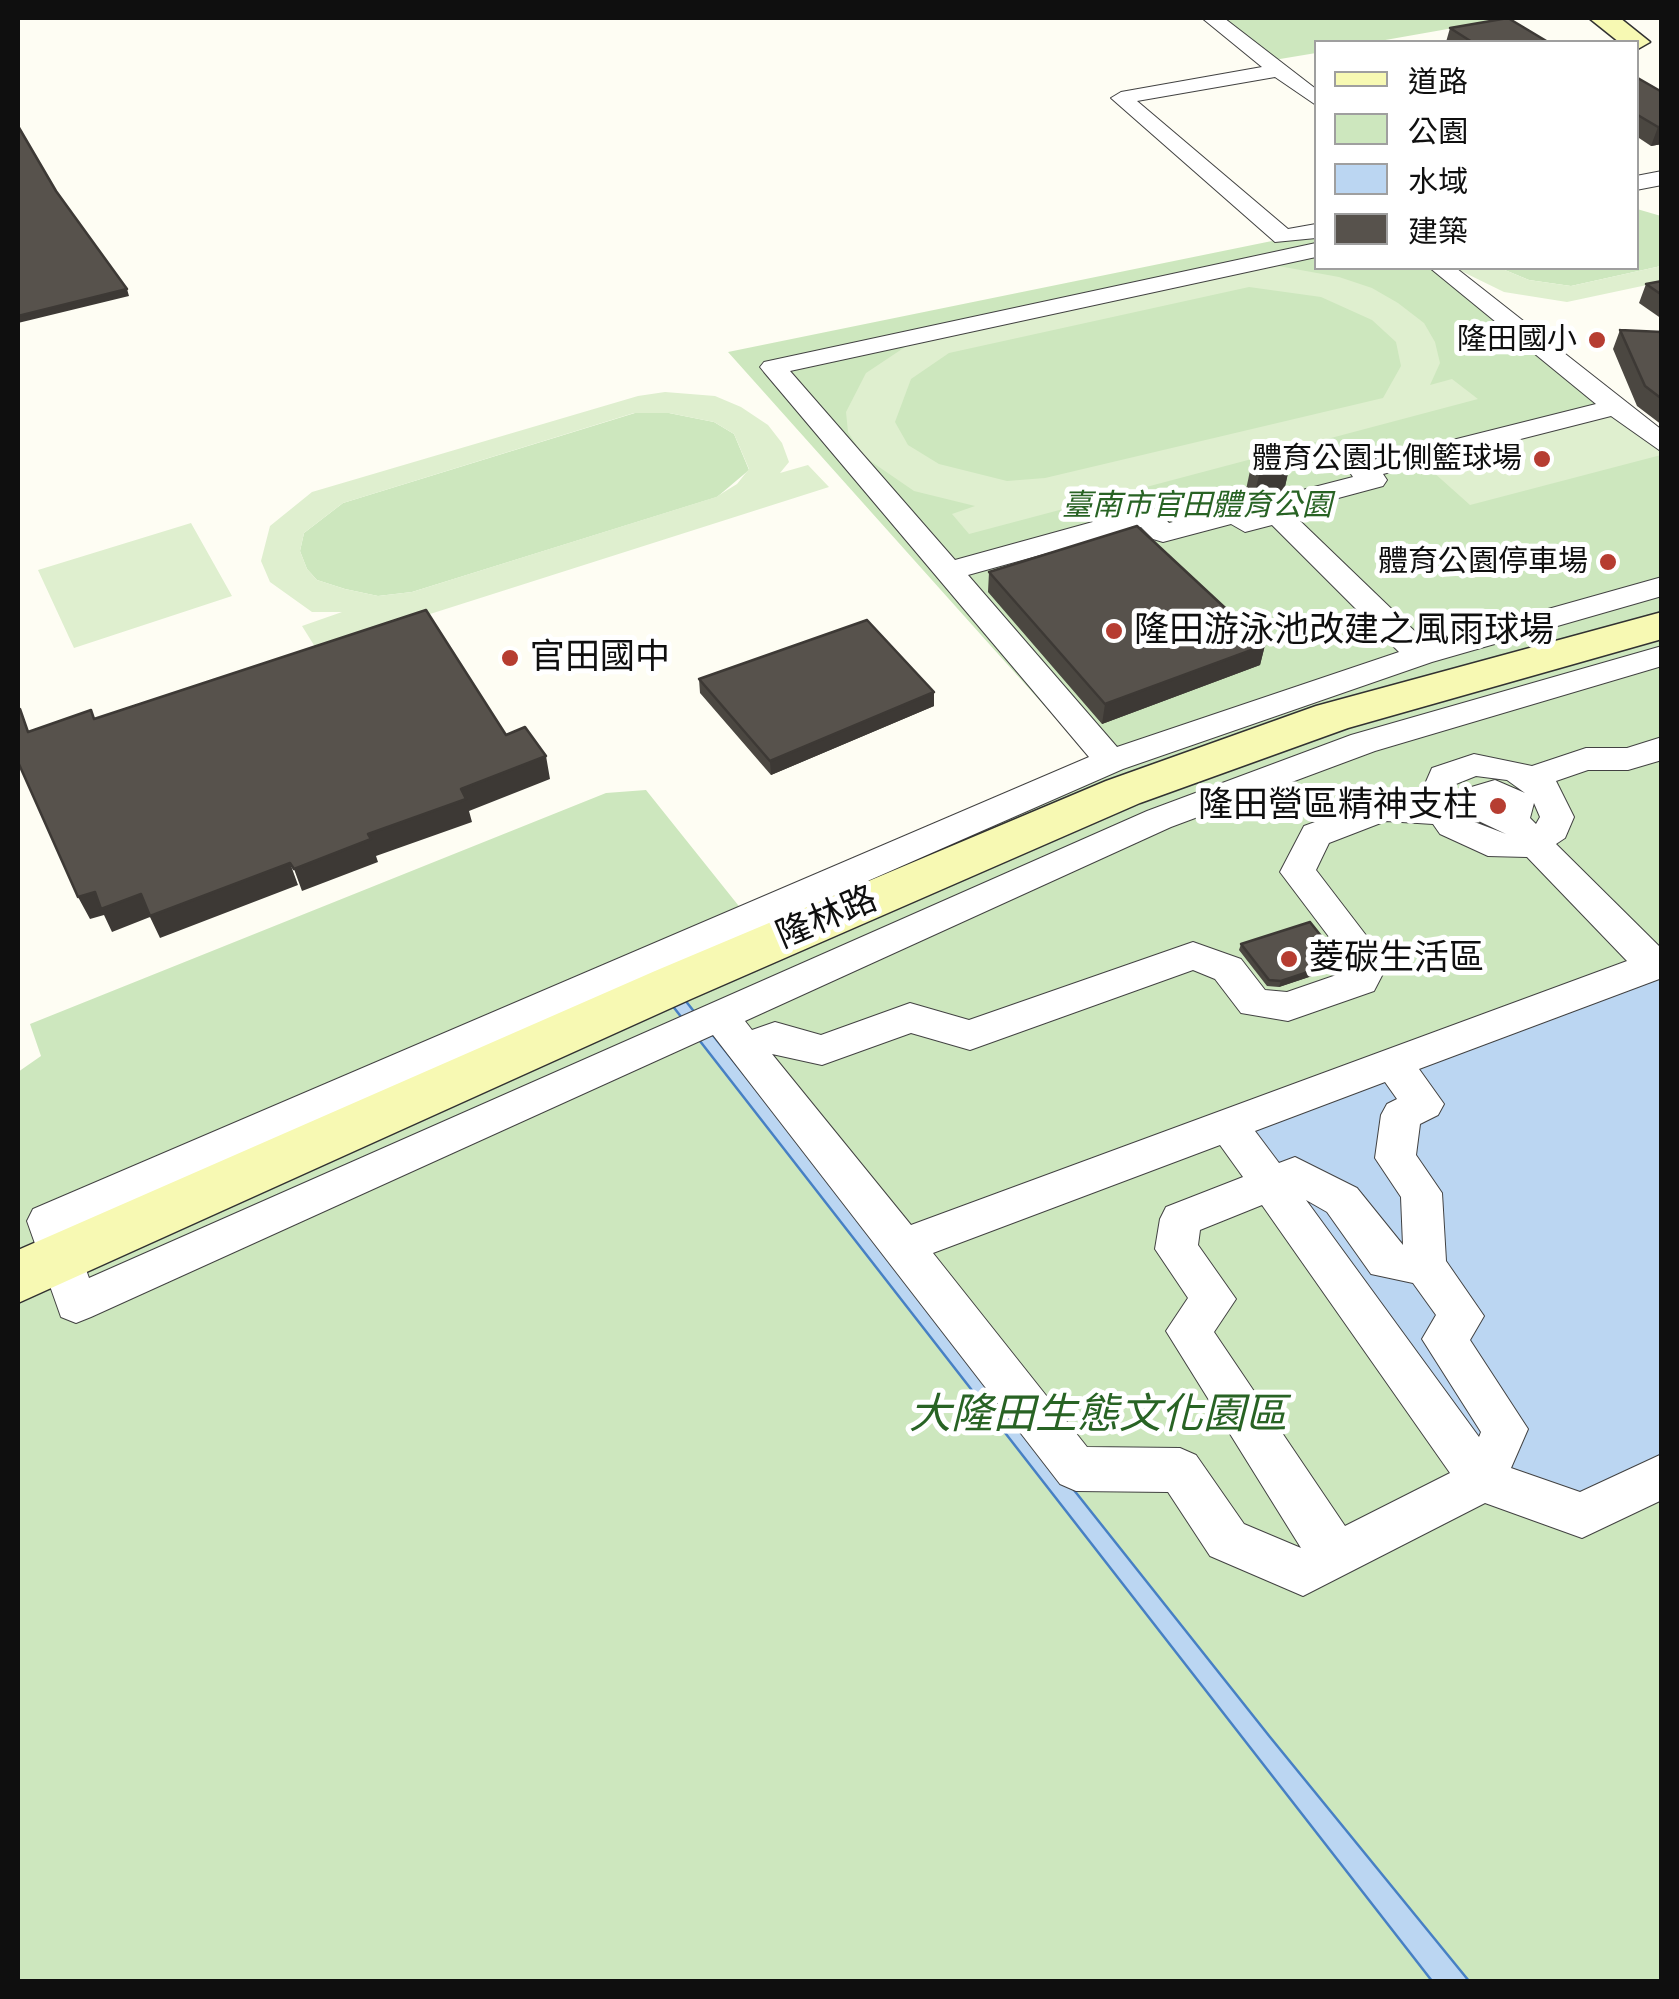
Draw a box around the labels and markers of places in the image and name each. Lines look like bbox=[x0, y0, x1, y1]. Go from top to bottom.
place label: 隆田國小 bbox=[1457, 322, 1577, 358]
marker: 隆田國小 bbox=[1586, 329, 1608, 351]
place label: 體育公園北側籃球場 bbox=[1252, 441, 1522, 477]
marker: 體育公園北側籃球場 bbox=[1531, 448, 1553, 470]
place label: 體育公園停車場 bbox=[1378, 544, 1588, 580]
marker: 體育公園停車場 bbox=[1597, 551, 1619, 573]
place label: 隆田游泳池改建之風雨球場 bbox=[1134, 610, 1554, 652]
marker: 隆田游泳池改建之風雨球場 bbox=[1103, 620, 1125, 642]
place label: 官田國中 bbox=[530, 637, 670, 679]
marker: 官田國中 bbox=[499, 647, 521, 669]
place label: 隆田營區精神支柱 bbox=[1198, 785, 1478, 827]
marker: 隆田營區精神支柱 bbox=[1487, 795, 1509, 817]
place label: 菱碳生活區 bbox=[1309, 938, 1484, 980]
marker: 菱碳生活區 bbox=[1278, 948, 1300, 970]

